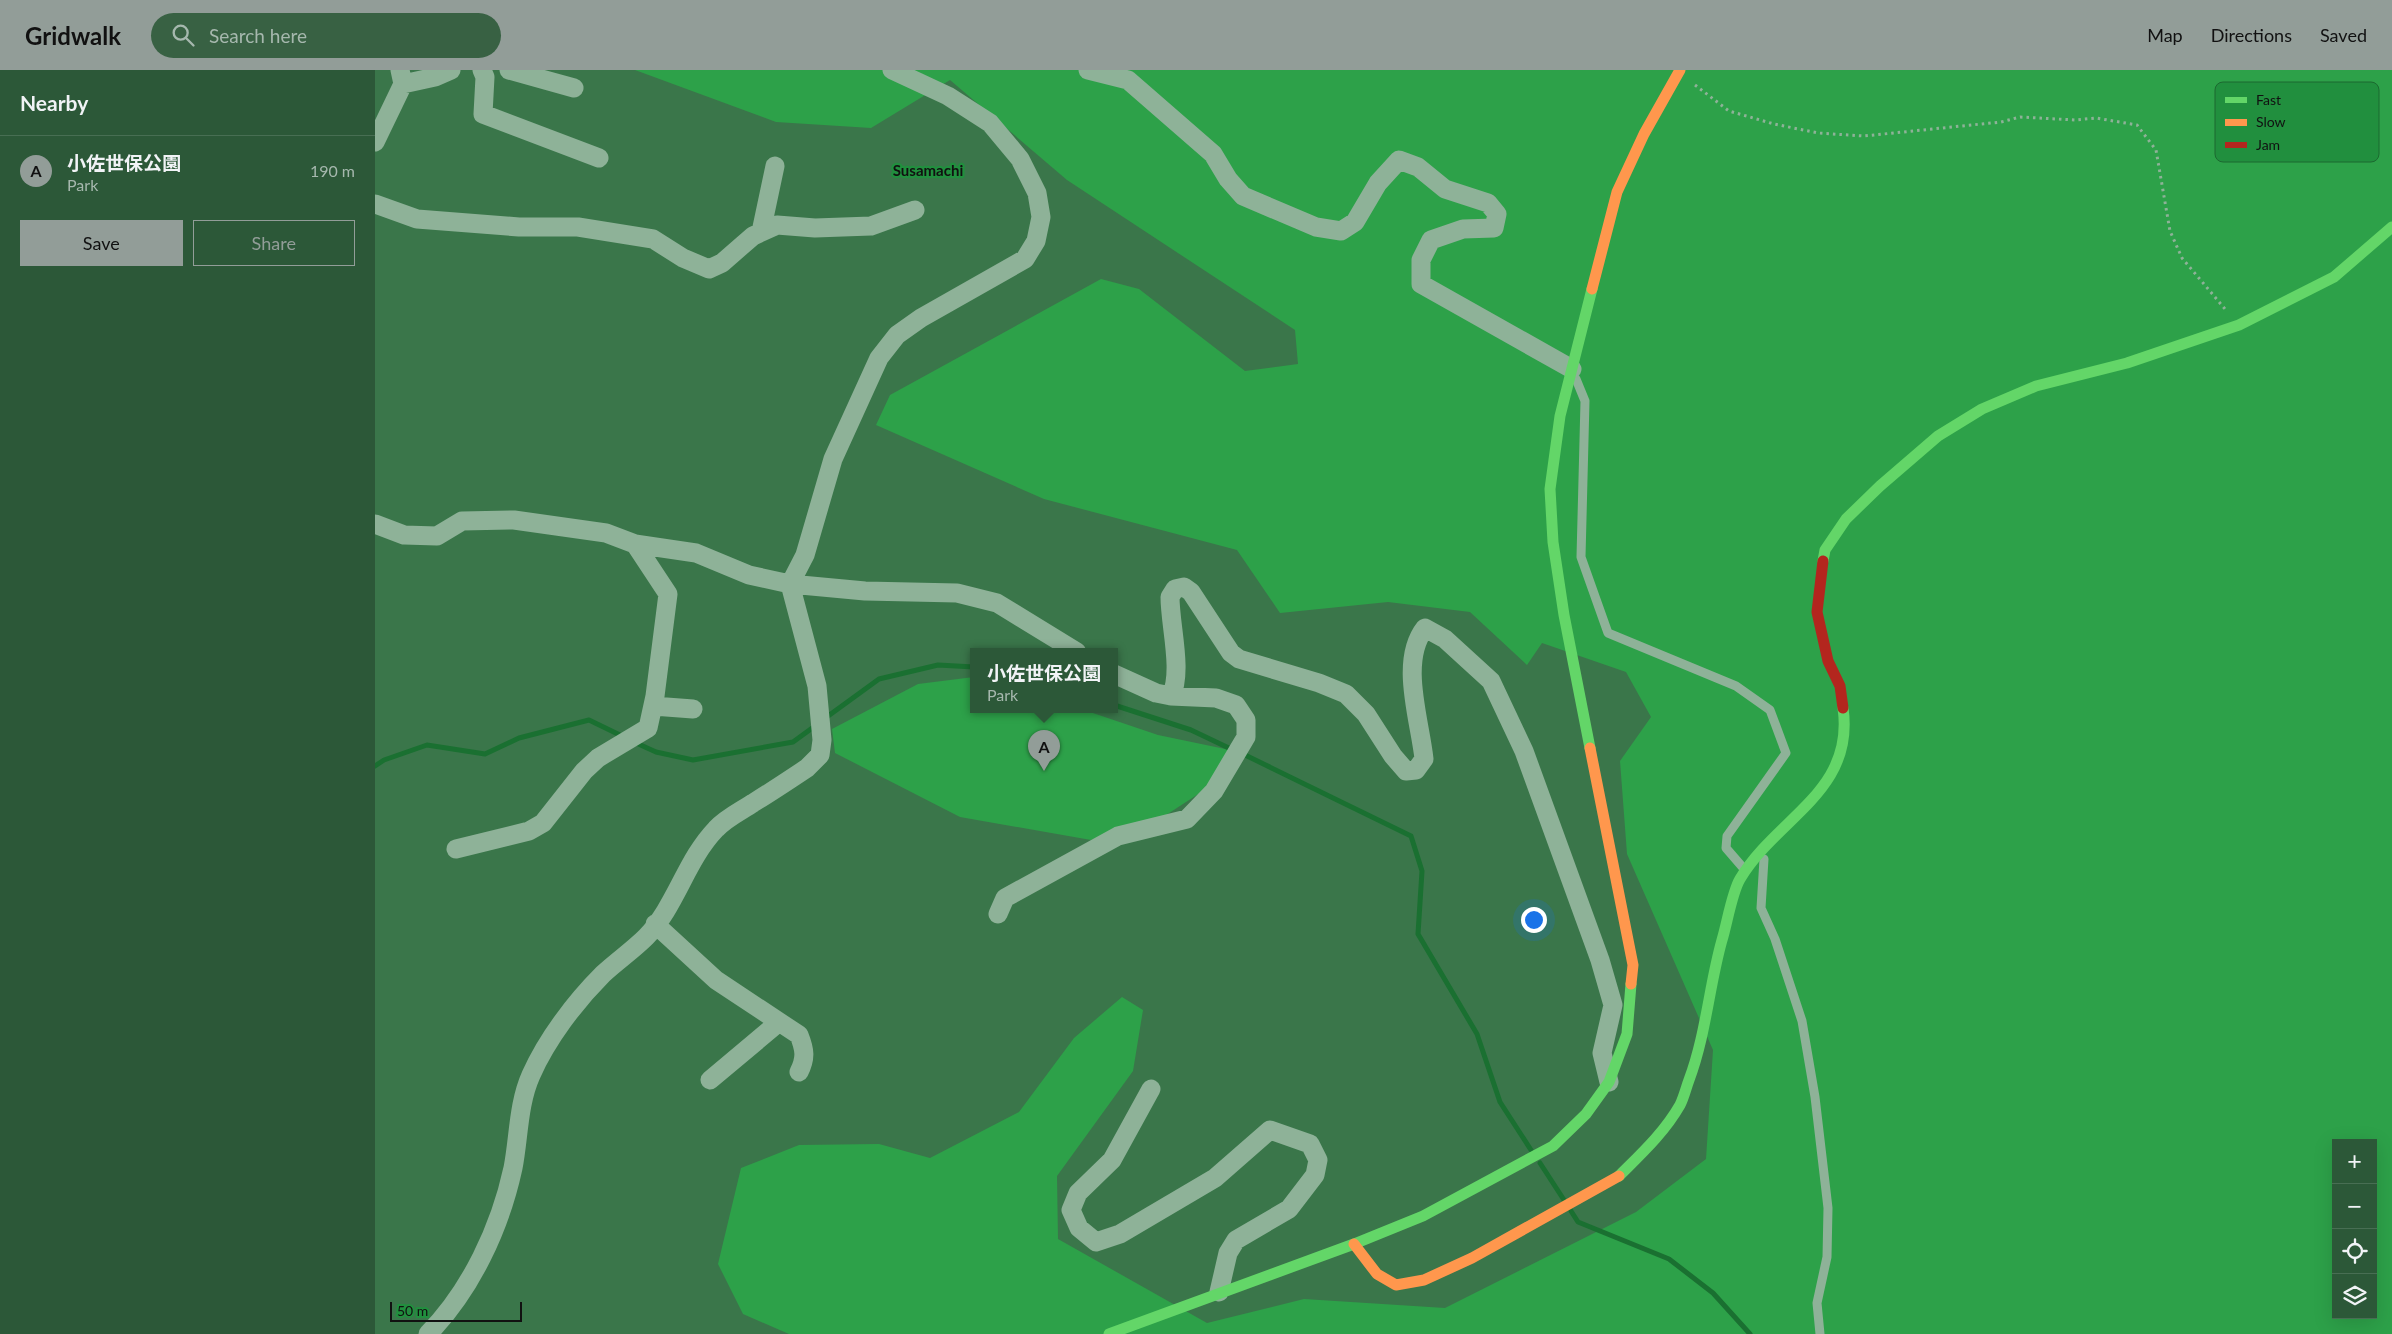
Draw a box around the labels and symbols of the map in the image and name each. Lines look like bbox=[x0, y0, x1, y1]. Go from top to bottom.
legend bbox=[2215, 82, 2379, 162]
text: Fast bbox=[2256, 91, 2281, 108]
text: Slow bbox=[2256, 113, 2286, 130]
text: Jam bbox=[2256, 136, 2280, 153]
district label: Susamachi bbox=[893, 161, 963, 179]
pin: A bbox=[1028, 730, 1060, 771]
your location bbox=[1521, 907, 1547, 933]
scale bar bbox=[390, 1299, 523, 1322]

